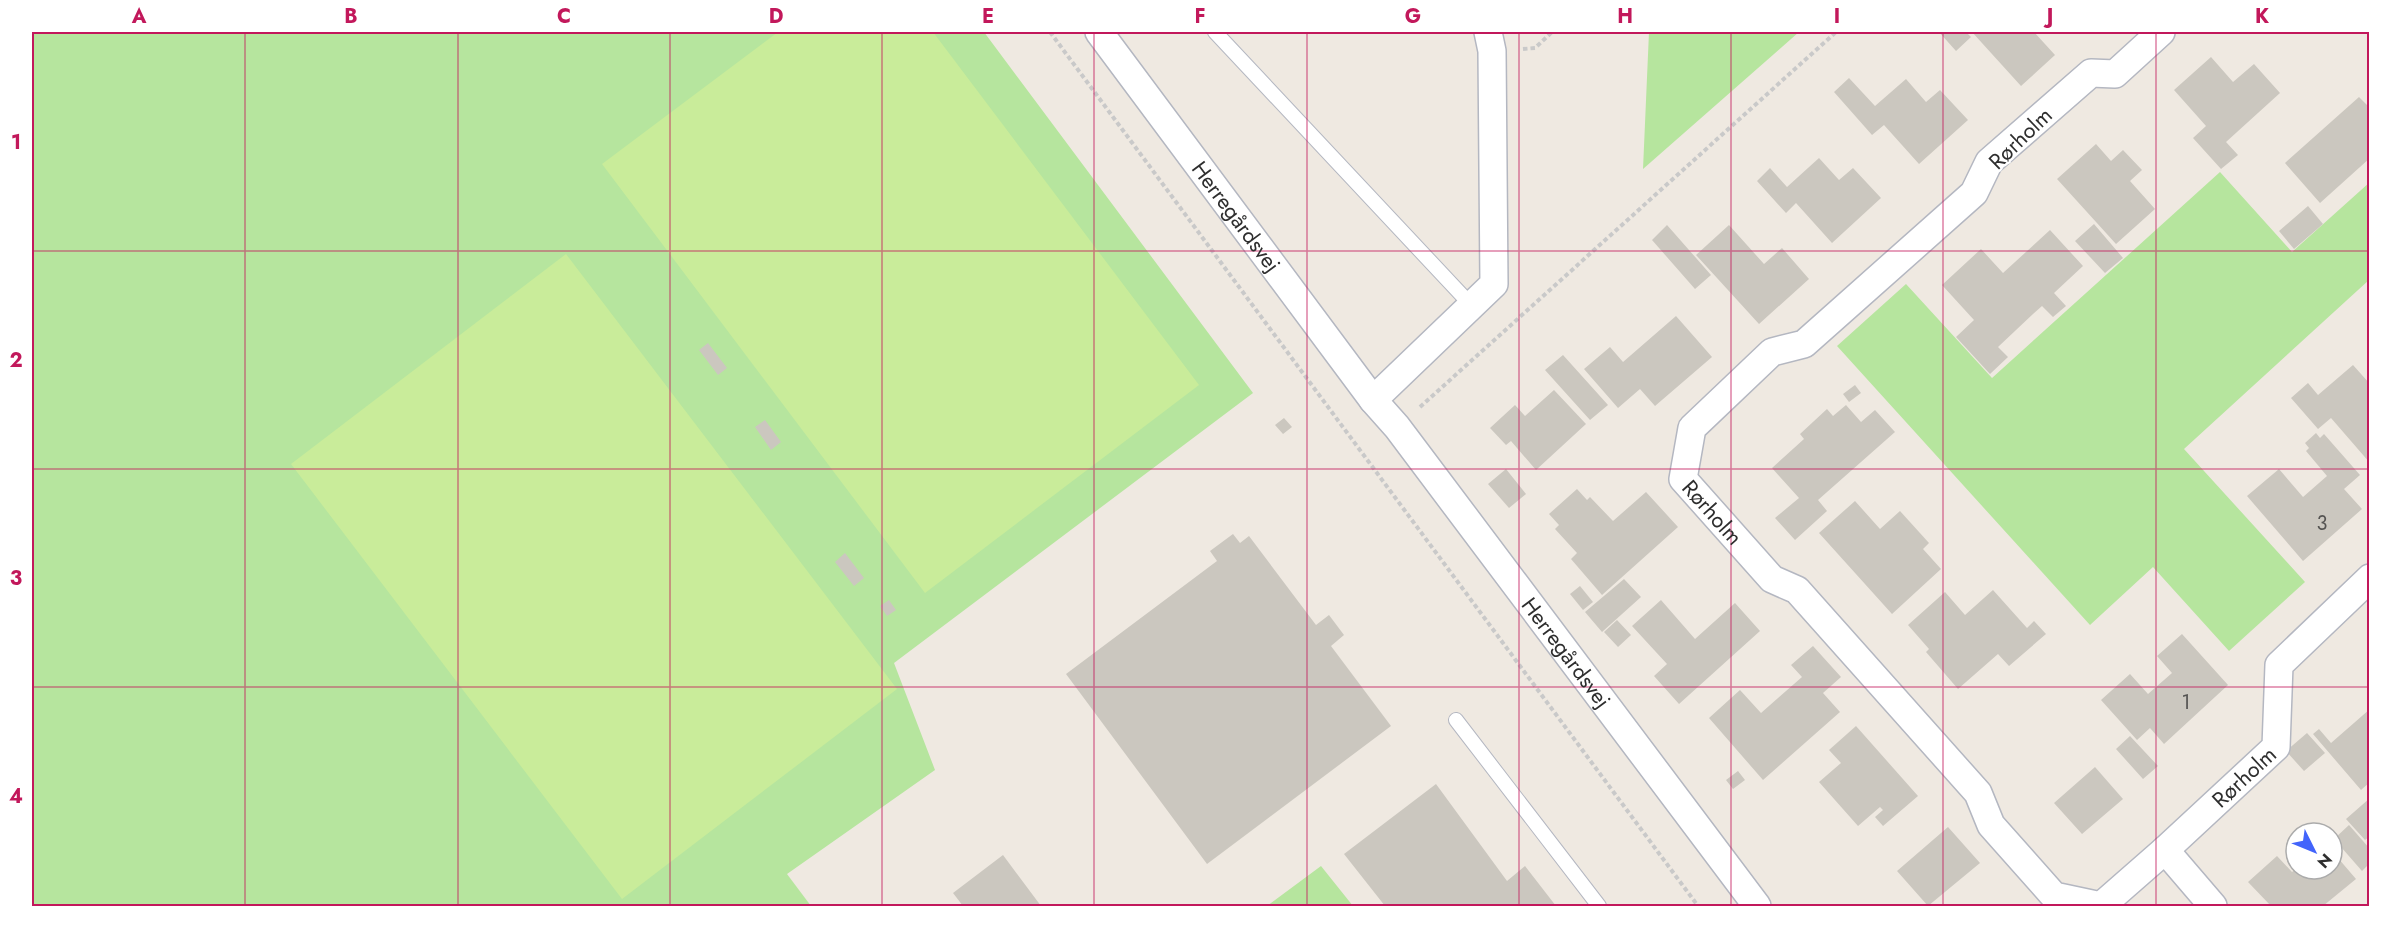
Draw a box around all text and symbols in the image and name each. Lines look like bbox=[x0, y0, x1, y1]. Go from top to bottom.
text: A bbox=[131, 2, 147, 31]
text: B bbox=[344, 2, 358, 31]
text: C bbox=[557, 2, 571, 31]
text: D bbox=[769, 2, 783, 31]
text: E bbox=[982, 2, 994, 31]
text: F bbox=[1194, 2, 1206, 31]
text: G bbox=[1405, 2, 1421, 31]
text: H bbox=[1617, 2, 1633, 31]
text: I bbox=[1834, 2, 1840, 31]
text: J bbox=[2043, 2, 2053, 31]
text: K bbox=[2255, 2, 2269, 31]
street label: Rørholm bbox=[1981, 100, 2059, 176]
text: 1 bbox=[11, 128, 21, 157]
street label: Herregårdsvej bbox=[1184, 154, 1288, 279]
text: 2 bbox=[9, 346, 23, 375]
street label: Rørholm bbox=[1675, 472, 1750, 552]
house number: 3 bbox=[2317, 509, 2328, 538]
text: 3 bbox=[10, 564, 22, 593]
street label: Herregårdsvej bbox=[1514, 590, 1619, 715]
house number: 1 bbox=[2182, 688, 2191, 717]
street label: Rørholm bbox=[2205, 739, 2283, 815]
text: 4 bbox=[9, 782, 23, 811]
north arrow bbox=[2284, 821, 2344, 881]
text: N bbox=[2312, 848, 2337, 873]

